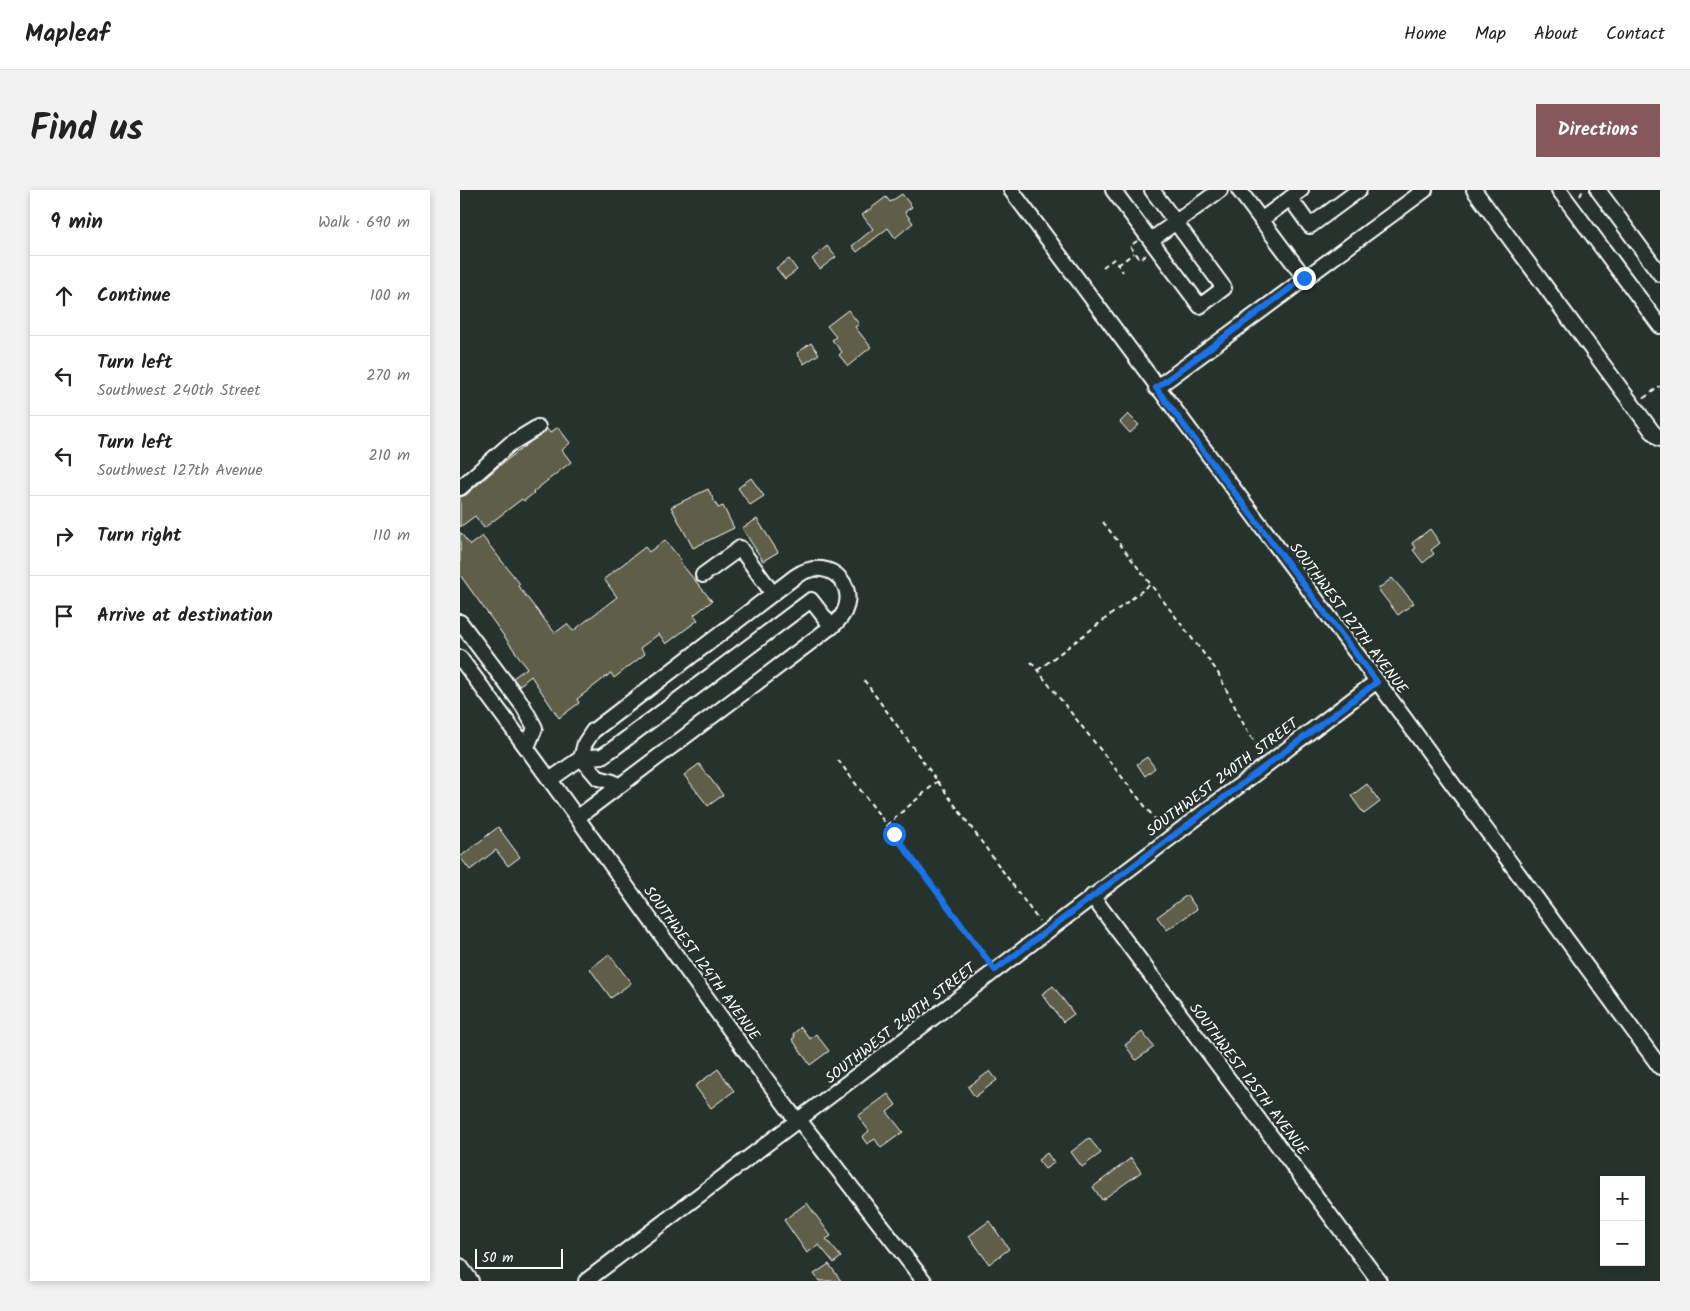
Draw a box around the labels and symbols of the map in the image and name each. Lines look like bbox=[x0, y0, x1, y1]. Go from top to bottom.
route end bbox=[1293, 267, 1316, 290]
street label: SOUTHWEST 127TH AVENUE bbox=[1283, 538, 1414, 701]
street label: SOUTHWEST 240TH STREET bbox=[1141, 711, 1306, 843]
route start bbox=[883, 823, 906, 846]
street label: SOUTHWEST 124TH AVENUE bbox=[637, 881, 766, 1047]
street label: SOUTHWEST 240TH STREET bbox=[820, 956, 983, 1090]
street label: SOUTHWEST 125TH AVENUE bbox=[1183, 998, 1315, 1162]
scale bar bbox=[475, 1246, 562, 1269]

